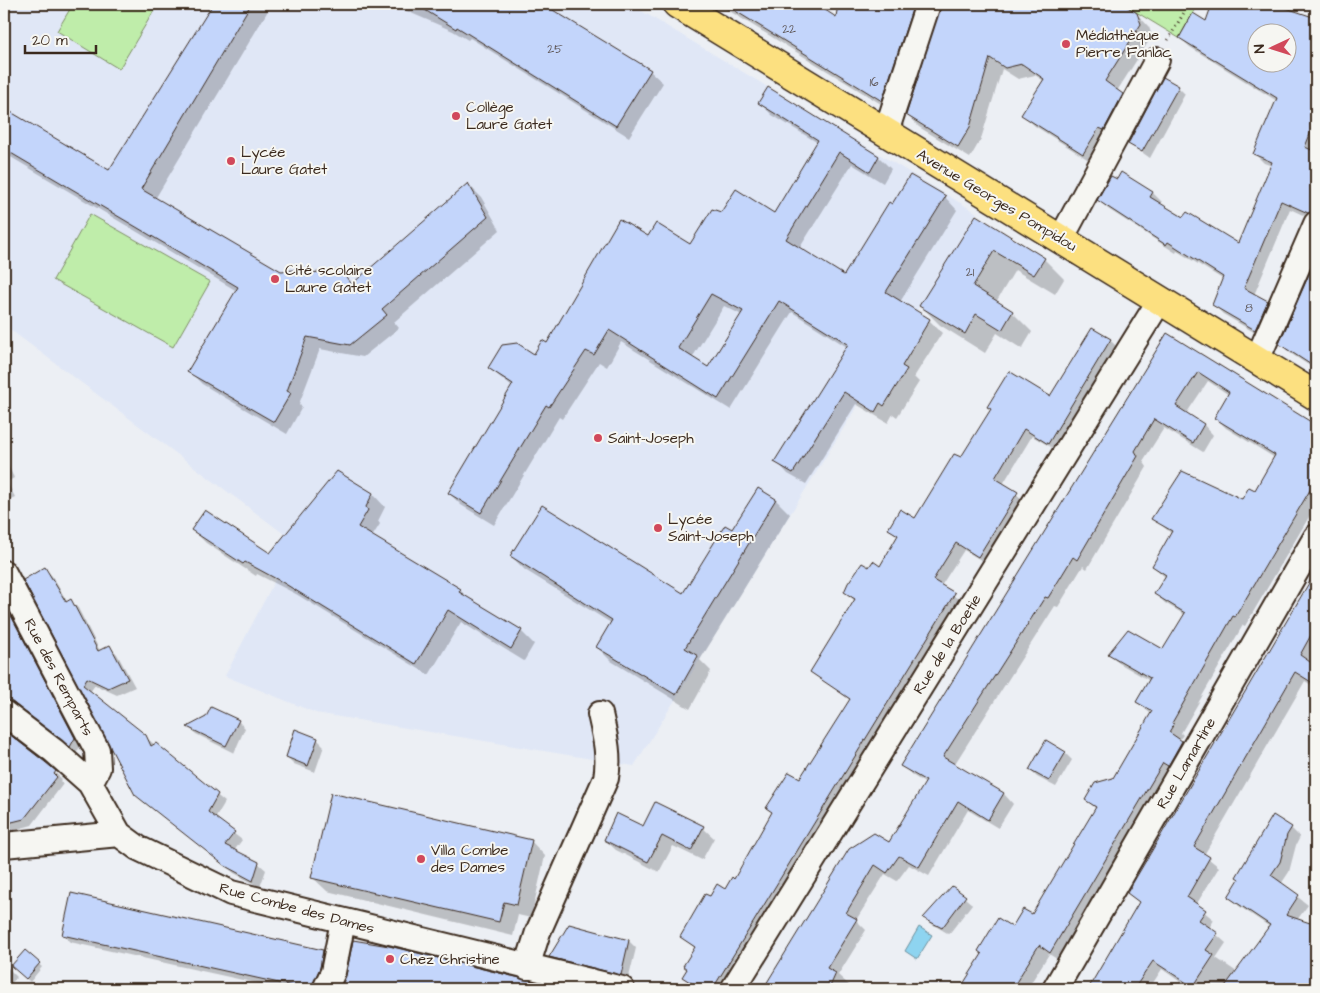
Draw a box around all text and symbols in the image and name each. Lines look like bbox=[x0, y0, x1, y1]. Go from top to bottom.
house number: 22 bbox=[782, 21, 796, 38]
scale bar bbox=[25, 22, 96, 54]
north arrow bbox=[1248, 22, 1298, 72]
place label: Médiathèque Pierre Fanlac bbox=[1076, 25, 1172, 63]
text: 20 m bbox=[32, 30, 68, 51]
marker: Médiathèque Pierre Fanlac bbox=[1060, 38, 1072, 50]
house number: 25 bbox=[547, 41, 563, 58]
text: N bbox=[1250, 44, 1270, 54]
house number: 16 bbox=[869, 74, 879, 91]
place label: Collège Laure Gatet bbox=[466, 97, 552, 135]
marker: Collège Laure Gatet bbox=[450, 110, 462, 122]
place label: Lycée Laure Gatet bbox=[241, 142, 327, 180]
street label: Avenue Georges Pompidou bbox=[912, 144, 1081, 258]
marker: Lycée Laure Gatet bbox=[225, 155, 237, 167]
place label: Cité scolaire Laure Gatet bbox=[285, 260, 372, 298]
house number: 21 bbox=[966, 264, 975, 281]
marker: Cité scolaire Laure Gatet bbox=[269, 273, 281, 285]
house number: 8 bbox=[1245, 300, 1253, 317]
place label: Saint-Joseph bbox=[608, 428, 694, 449]
marker: Saint-Joseph bbox=[592, 432, 604, 444]
place label: Lycée Saint-Joseph bbox=[668, 509, 754, 547]
marker: Lycée Saint-Joseph bbox=[652, 522, 664, 534]
street label: Rue de la Boetie bbox=[908, 590, 987, 698]
street label: Rue des Remparts bbox=[19, 615, 99, 740]
street label: Rue Lamartine bbox=[1152, 714, 1221, 813]
place label: Villa Combe des Dames bbox=[431, 840, 508, 878]
marker: Villa Combe des Dames bbox=[415, 853, 427, 865]
street label: Rue Combe des Dames bbox=[217, 878, 377, 939]
place label: Chez Christine bbox=[400, 949, 500, 970]
marker: Chez Christine bbox=[384, 953, 396, 965]

